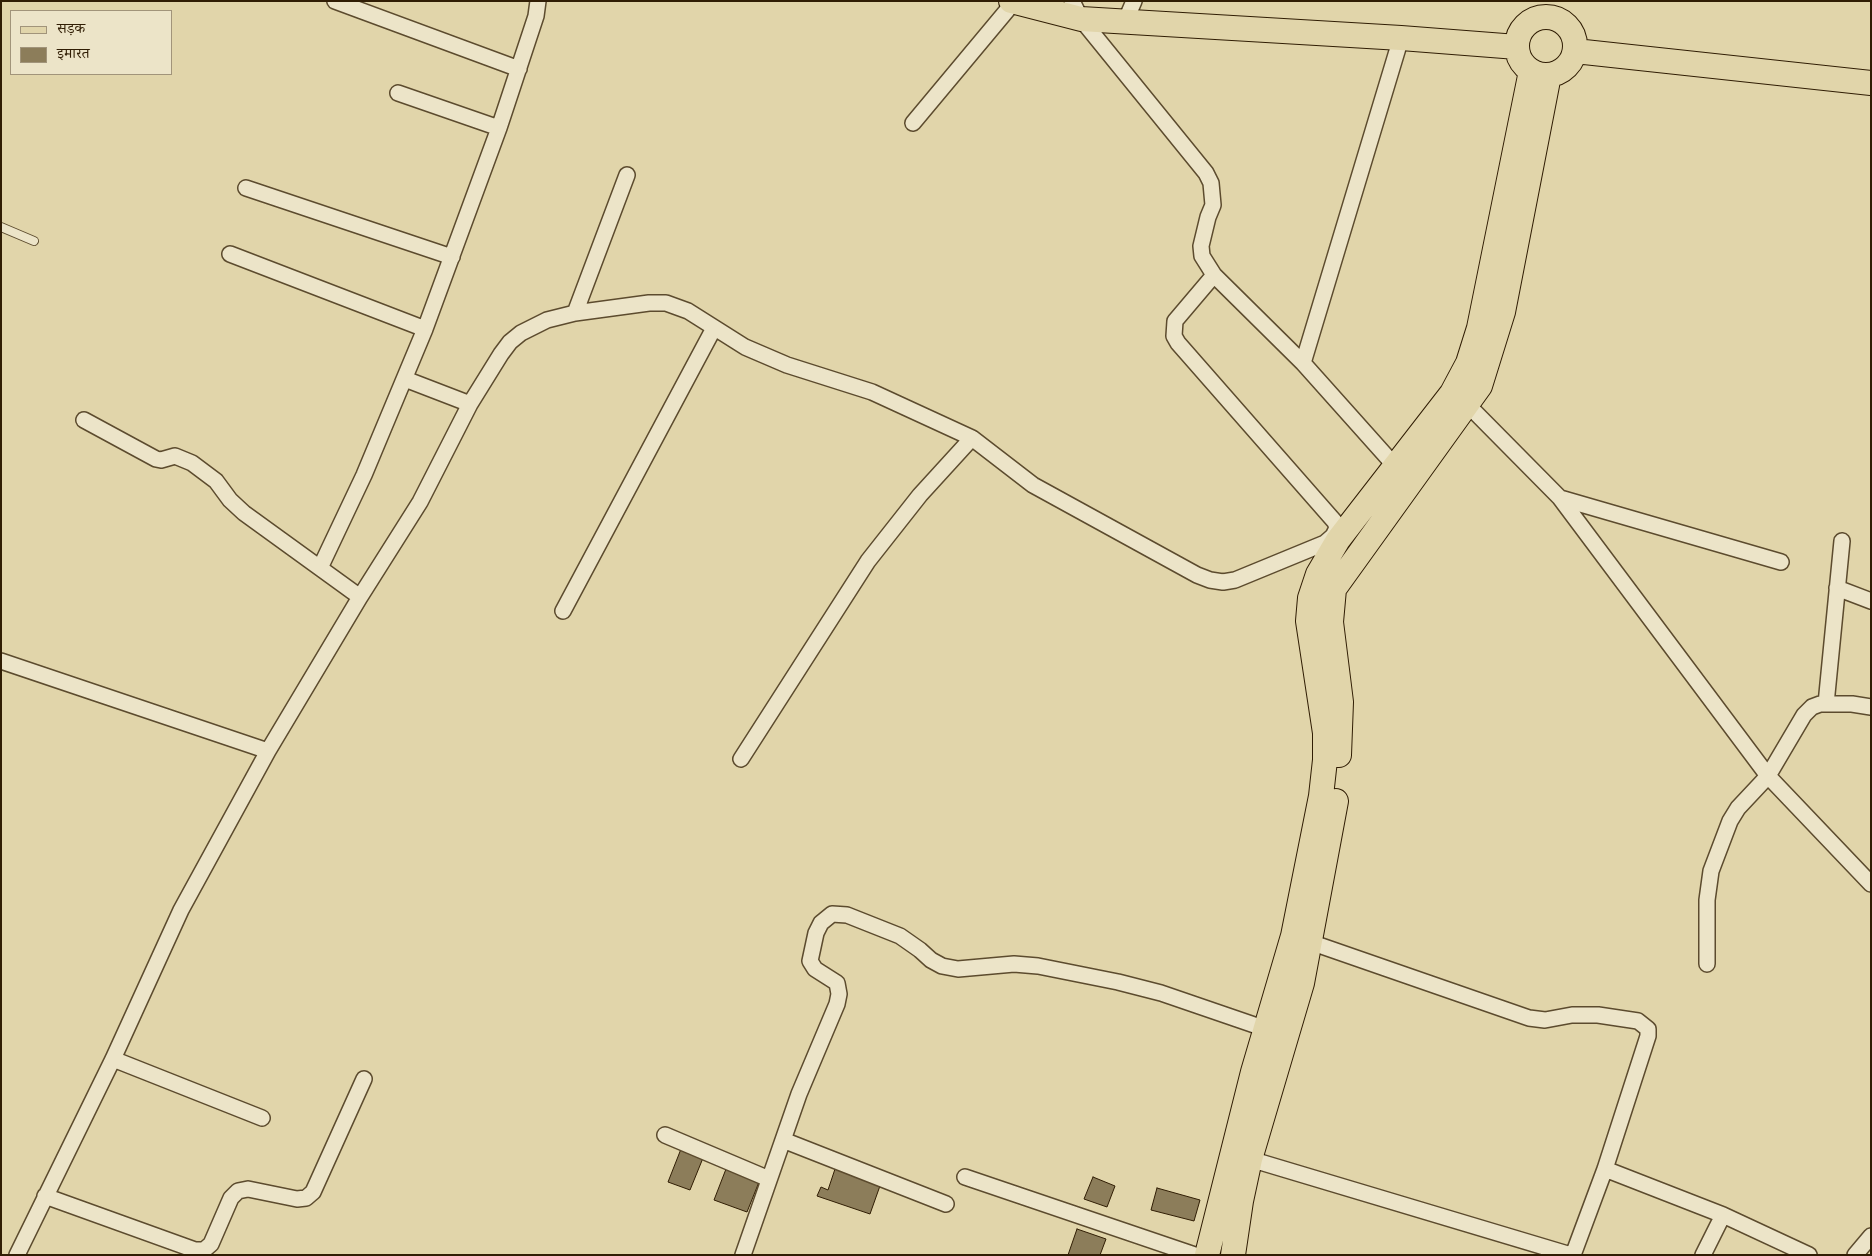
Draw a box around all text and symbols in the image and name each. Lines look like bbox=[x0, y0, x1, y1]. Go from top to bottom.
legend bbox=[10, 10, 172, 75]
text: सड़क bbox=[57, 18, 85, 38]
text: इमारत bbox=[57, 43, 90, 63]

